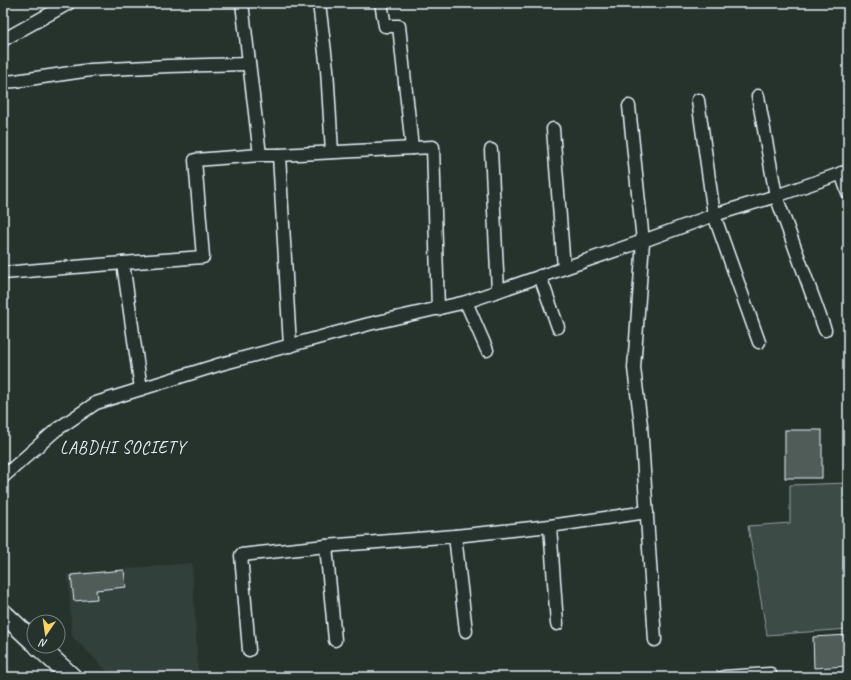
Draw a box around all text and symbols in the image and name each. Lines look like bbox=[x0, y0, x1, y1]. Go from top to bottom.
district label: LABDHI SOCIETY bbox=[60, 437, 188, 458]
north arrow bbox=[26, 614, 66, 654]
text: N bbox=[37, 636, 49, 651]

